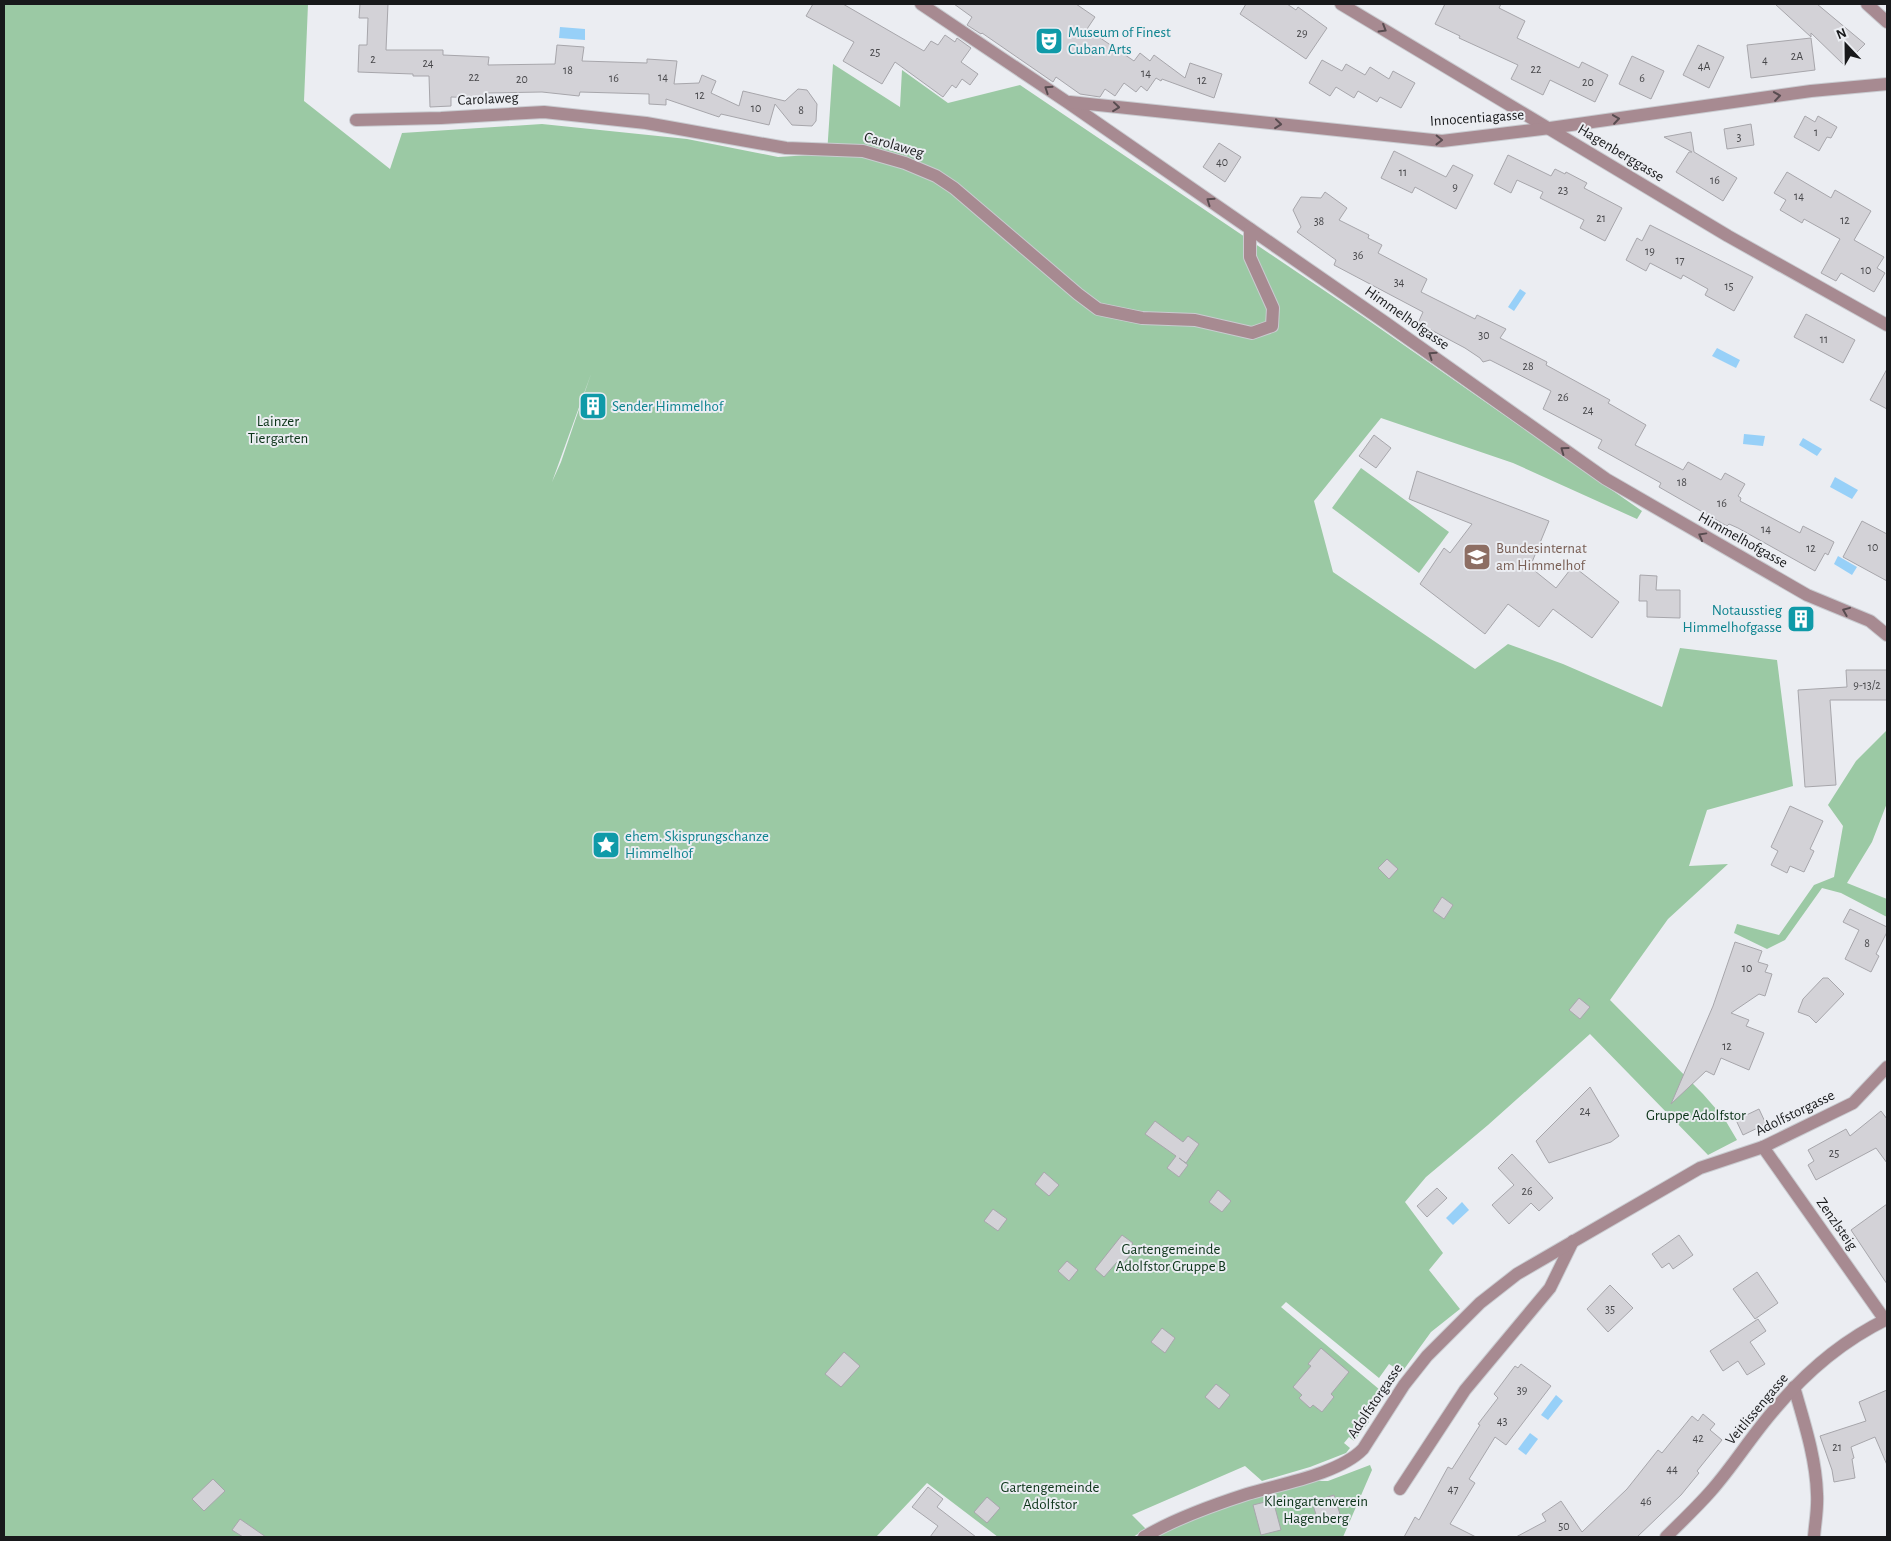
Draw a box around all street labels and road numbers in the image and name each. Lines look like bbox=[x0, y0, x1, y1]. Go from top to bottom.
street label: Carolaweg bbox=[457, 90, 520, 108]
street label: Innocentiagasse bbox=[1429, 107, 1525, 129]
street label: Hagenberggasse bbox=[1575, 121, 1667, 185]
street label: Carolaweg bbox=[863, 129, 926, 161]
street label: Himmelhofgasse bbox=[1362, 283, 1452, 353]
street label: Himmelhofgasse bbox=[1696, 509, 1790, 571]
street label: Adolfstorgasse bbox=[1753, 1087, 1837, 1139]
street label: Zenzlsteig bbox=[1814, 1195, 1861, 1253]
street label: Adolfstorgasse bbox=[1345, 1361, 1405, 1441]
street label: Veitlissengasse bbox=[1723, 1370, 1791, 1448]

